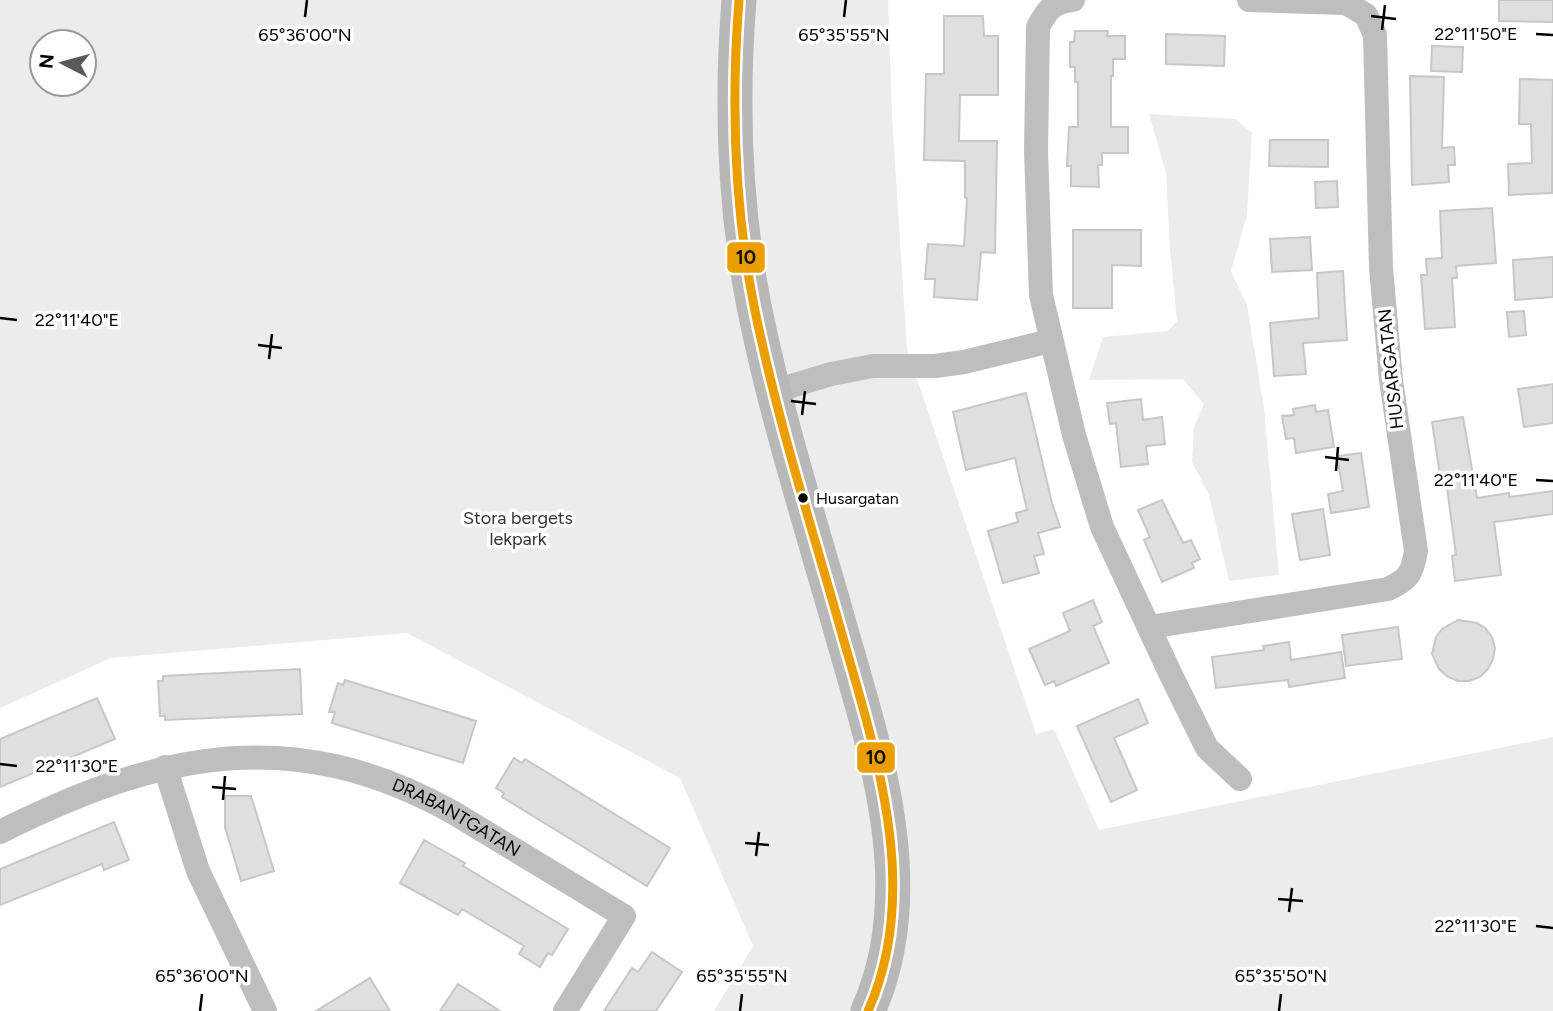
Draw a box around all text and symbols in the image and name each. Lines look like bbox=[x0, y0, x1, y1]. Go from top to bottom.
text: 22°11'50"E bbox=[1434, 23, 1518, 45]
text: 65°36'00"N bbox=[258, 24, 352, 46]
text: 65°35'55"N bbox=[798, 24, 890, 46]
north arrow bbox=[28, 28, 98, 98]
text: N bbox=[34, 53, 59, 70]
line badge: 10 bbox=[726, 241, 766, 274]
text: 10 bbox=[736, 246, 756, 269]
street label: HUSARGATAN bbox=[1374, 308, 1408, 430]
text: 22°11'40"E bbox=[35, 309, 119, 331]
text: 22°11'40"E bbox=[1434, 469, 1518, 491]
place label: Husargatan bbox=[816, 489, 899, 508]
marker: Husargatan bbox=[796, 491, 810, 505]
park label: Stora bergets lekpark bbox=[463, 507, 573, 550]
line badge: 10 bbox=[856, 741, 896, 774]
text: 10 bbox=[866, 746, 886, 769]
text: 22°11'30"E bbox=[36, 755, 118, 777]
street label: DRABANTGATAN bbox=[389, 774, 524, 862]
text: 22°11'30"E bbox=[1435, 915, 1517, 937]
text: 65°36'00"N bbox=[155, 965, 249, 987]
text: 65°35'55"N bbox=[696, 965, 788, 987]
text: 65°35'50"N bbox=[1235, 965, 1327, 987]

